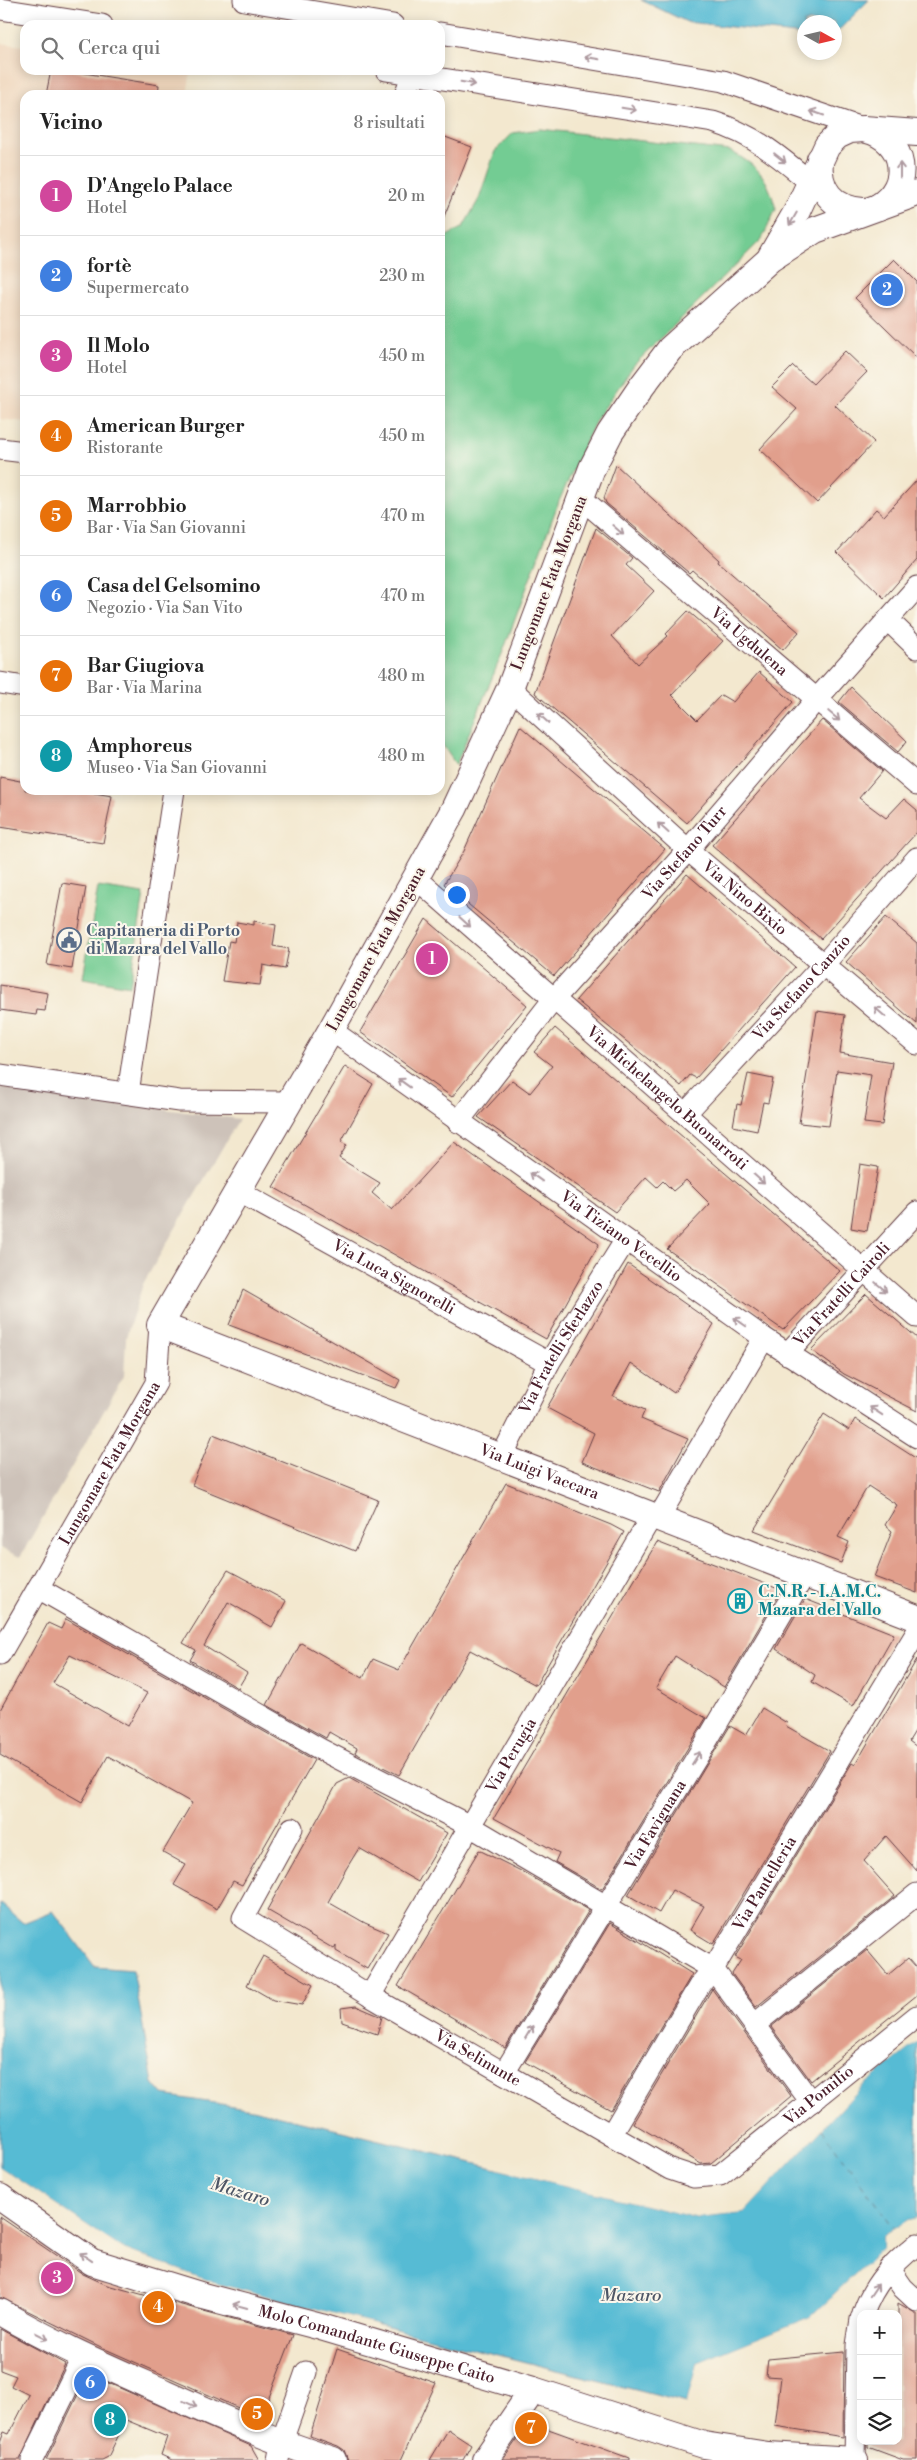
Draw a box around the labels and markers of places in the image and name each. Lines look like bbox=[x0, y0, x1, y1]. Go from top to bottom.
pin: 2 bbox=[871, 271, 903, 309]
place label: Capitaneria di Porto di Mazara del Vallo bbox=[86, 921, 240, 959]
public building icon: Capitaneria di Porto di Mazara del Vallo bbox=[56, 927, 82, 953]
pin: 1 bbox=[416, 940, 448, 978]
place label: C.N.R. - I.A.M.C. Mazara del Vallo bbox=[758, 1582, 882, 1620]
building icon: C.N.R. - I.A.M.C. Mazara del Vallo bbox=[727, 1588, 753, 1614]
pin: 3 bbox=[41, 2259, 73, 2297]
pin: 4 bbox=[142, 2288, 174, 2326]
pin: 6 bbox=[74, 2364, 106, 2402]
pin: 5 bbox=[241, 2395, 273, 2433]
pin: 8 bbox=[94, 2401, 126, 2439]
pin: 7 bbox=[515, 2409, 547, 2447]

